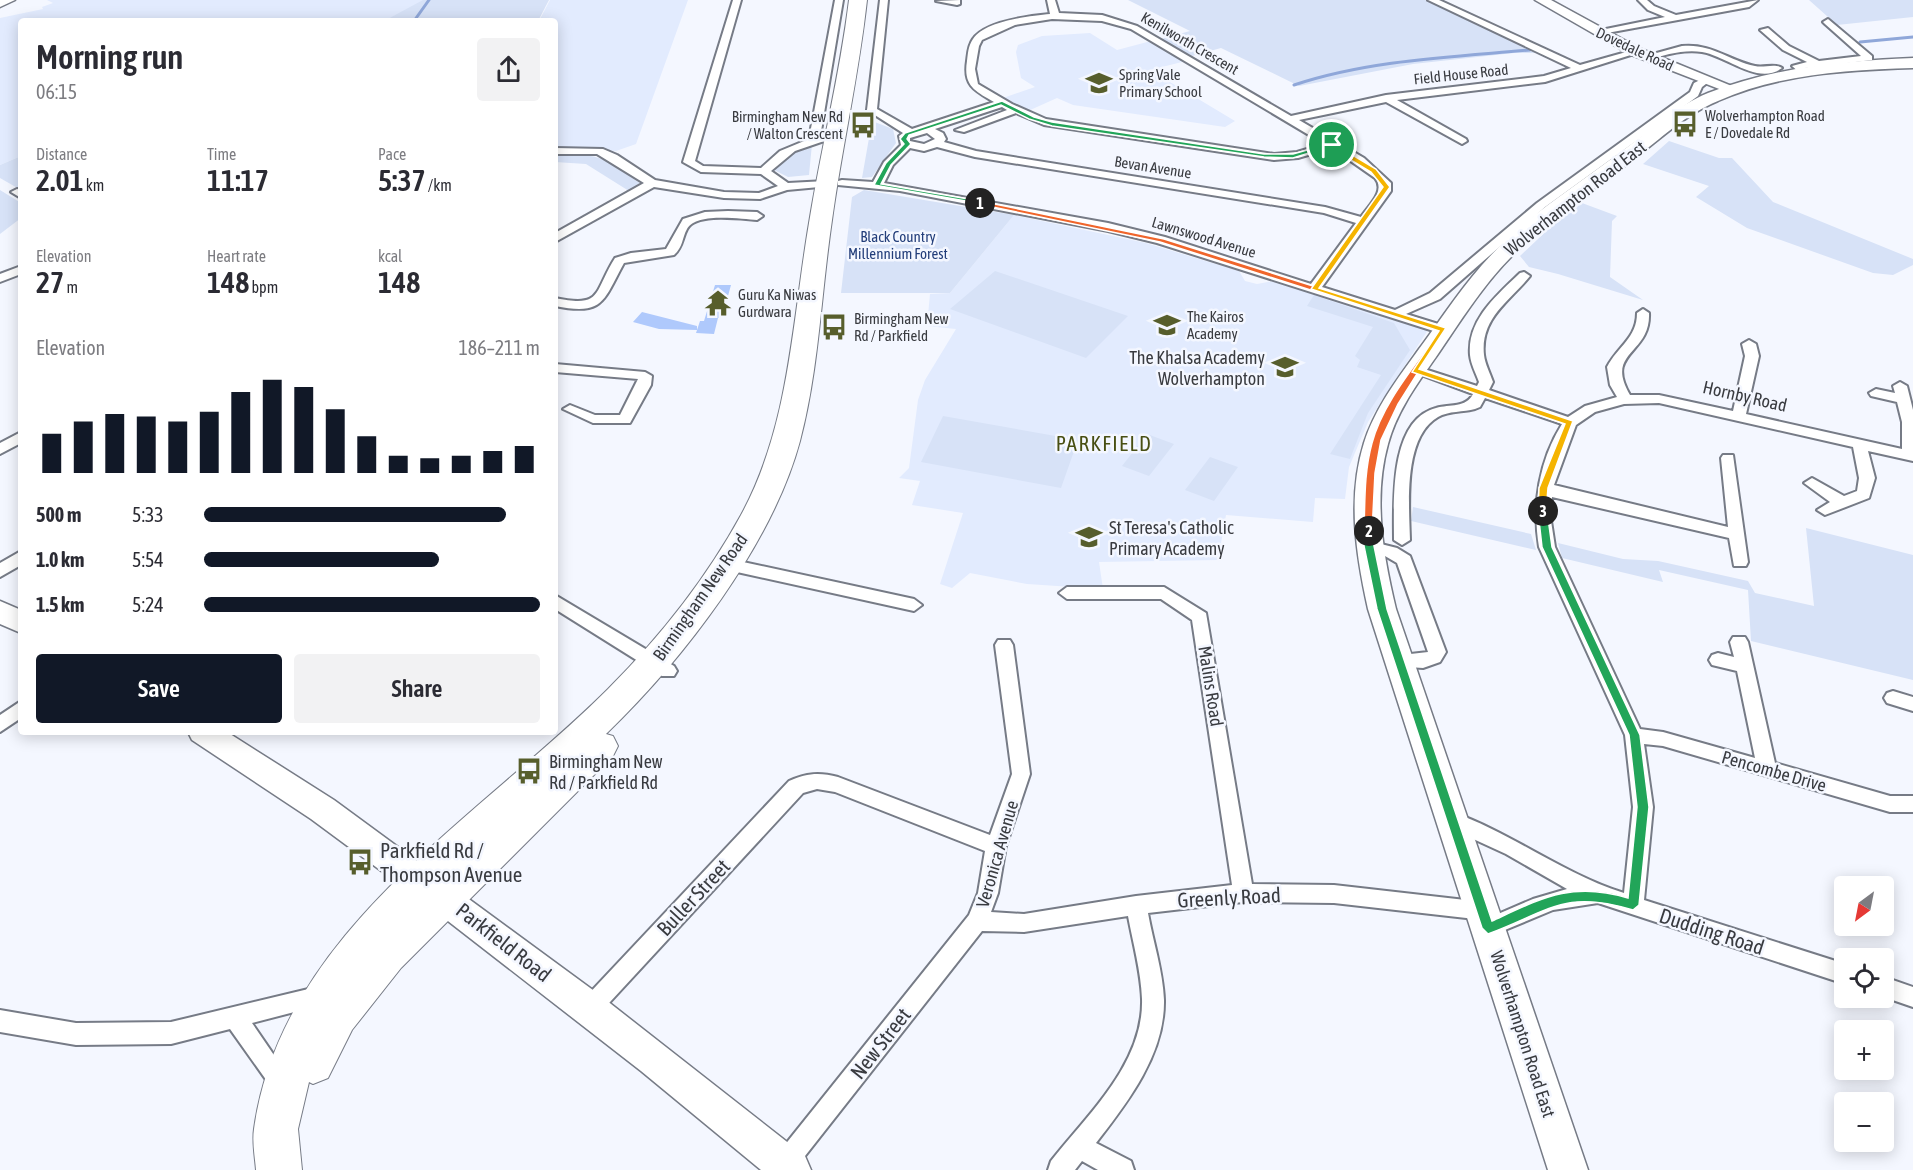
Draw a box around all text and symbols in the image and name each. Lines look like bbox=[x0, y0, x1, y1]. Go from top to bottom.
street label: Kenilworth Crescent bbox=[1138, 8, 1242, 78]
street label: Dovedale Road bbox=[1594, 24, 1676, 74]
text: Morning run bbox=[36, 38, 183, 76]
button: share bbox=[477, 38, 540, 101]
street label: Field House Road bbox=[1413, 61, 1509, 87]
place label: Spring Vale Primary School bbox=[1119, 66, 1202, 100]
school or university icon: Spring Vale Primary School bbox=[1084, 68, 1114, 98]
text: 06:15 bbox=[36, 80, 77, 103]
place label: Wolverhampton Road E / Dovedale Rd bbox=[1705, 107, 1825, 141]
place label: Birmingham New Rd / Walton Crescent bbox=[732, 108, 843, 142]
bus stop icon: Wolverhampton Road E / Dovedale Rd bbox=[1670, 109, 1700, 139]
bus stop icon: Birmingham New Rd / Walton Crescent bbox=[848, 110, 878, 140]
pin bbox=[1306, 119, 1357, 170]
icon: arrive bbox=[1315, 128, 1348, 161]
street label: Wolverhampton Road East bbox=[1500, 136, 1650, 260]
text: Distance bbox=[36, 145, 87, 163]
text: Time bbox=[207, 145, 236, 163]
text: Pace bbox=[378, 145, 406, 163]
street label: Bevan Avenue bbox=[1113, 153, 1193, 181]
text: 2.01 bbox=[36, 163, 84, 197]
text: 11:17 bbox=[207, 163, 269, 197]
text: 5:37 bbox=[378, 163, 426, 197]
text: km bbox=[84, 176, 104, 194]
text: /km bbox=[426, 176, 452, 194]
pin: 1 bbox=[965, 188, 995, 218]
text: 1 bbox=[976, 194, 984, 212]
street label: Lawnswood Avenue bbox=[1150, 213, 1258, 261]
park label: Black Country Millennium Forest bbox=[848, 228, 948, 262]
text: Elevation bbox=[36, 247, 91, 265]
text: Heart rate bbox=[207, 247, 266, 265]
text: kcal bbox=[378, 247, 402, 265]
text: 27 bbox=[36, 265, 64, 299]
text: 148 bbox=[207, 265, 249, 299]
text: 148 bbox=[378, 265, 420, 299]
text: m bbox=[64, 278, 78, 296]
text: bpm bbox=[249, 278, 278, 296]
place label: Guru Ka Niwas Gurdwara bbox=[738, 286, 816, 320]
temple icon: Guru Ka Niwas Gurdwara bbox=[703, 288, 733, 318]
place label: The Kairos Academy bbox=[1187, 308, 1244, 342]
place label: Birmingham New Rd / Parkfield bbox=[854, 310, 949, 344]
school or university icon: The Kairos Academy bbox=[1152, 310, 1182, 340]
bus stop icon: Birmingham New Rd / Parkfield bbox=[819, 312, 849, 342]
text: Elevation bbox=[36, 336, 105, 359]
text: 186–211 m bbox=[458, 336, 540, 359]
place label: The Khalsa Academy Wolverhampton bbox=[1129, 347, 1265, 389]
school or university icon: The Khalsa Academy Wolverhampton bbox=[1270, 352, 1300, 382]
street label: Hornby Road bbox=[1701, 376, 1789, 416]
district label: PARKFIELD bbox=[1056, 431, 1152, 455]
pin: 3 bbox=[1528, 496, 1558, 526]
text: 3 bbox=[1539, 502, 1547, 520]
text: 500 m bbox=[36, 503, 81, 526]
text: 5:33 bbox=[132, 503, 164, 526]
pin: 2 bbox=[1354, 516, 1384, 546]
place label: St Teresa's Catholic Primary Academy bbox=[1109, 517, 1234, 559]
school or university icon: St Teresa's Catholic Primary Academy bbox=[1074, 522, 1104, 552]
text: 2 bbox=[1365, 522, 1373, 540]
street label: Birmingham New Road bbox=[648, 529, 752, 665]
text: 1.0 km bbox=[36, 548, 84, 571]
text: 5:54 bbox=[132, 548, 164, 571]
text: 1.5 km bbox=[36, 593, 84, 616]
text: 5:24 bbox=[132, 593, 164, 616]
street label: Malins Road bbox=[1194, 644, 1228, 728]
button: Save bbox=[36, 654, 282, 723]
button: Share bbox=[294, 654, 540, 723]
street label: Pencombe Drive bbox=[1719, 746, 1829, 796]
place label: Birmingham New Rd / Parkfield Rd bbox=[549, 751, 663, 793]
bus stop icon: Birmingham New Rd / Parkfield Rd bbox=[514, 756, 544, 786]
street label: Veronica Avenue bbox=[972, 798, 1022, 910]
place label: Parkfield Rd / Thompson Avenue bbox=[380, 838, 522, 886]
bus stop icon: Parkfield Rd / Thompson Avenue bbox=[345, 847, 375, 877]
street label: Buller Street bbox=[652, 854, 734, 940]
north arrow bbox=[1834, 876, 1894, 936]
map controls bbox=[1834, 876, 1894, 1152]
street label: Greenly Road bbox=[1177, 882, 1281, 912]
street label: Parkfield Road bbox=[452, 898, 556, 986]
street label: Dudding Road bbox=[1657, 903, 1767, 959]
street label: Wolverhampton Road East bbox=[1486, 948, 1560, 1120]
button: locate bbox=[1834, 948, 1894, 1008]
street label: New Street bbox=[845, 1003, 915, 1083]
button: + bbox=[1834, 1020, 1894, 1080]
button: − bbox=[1834, 1092, 1894, 1152]

